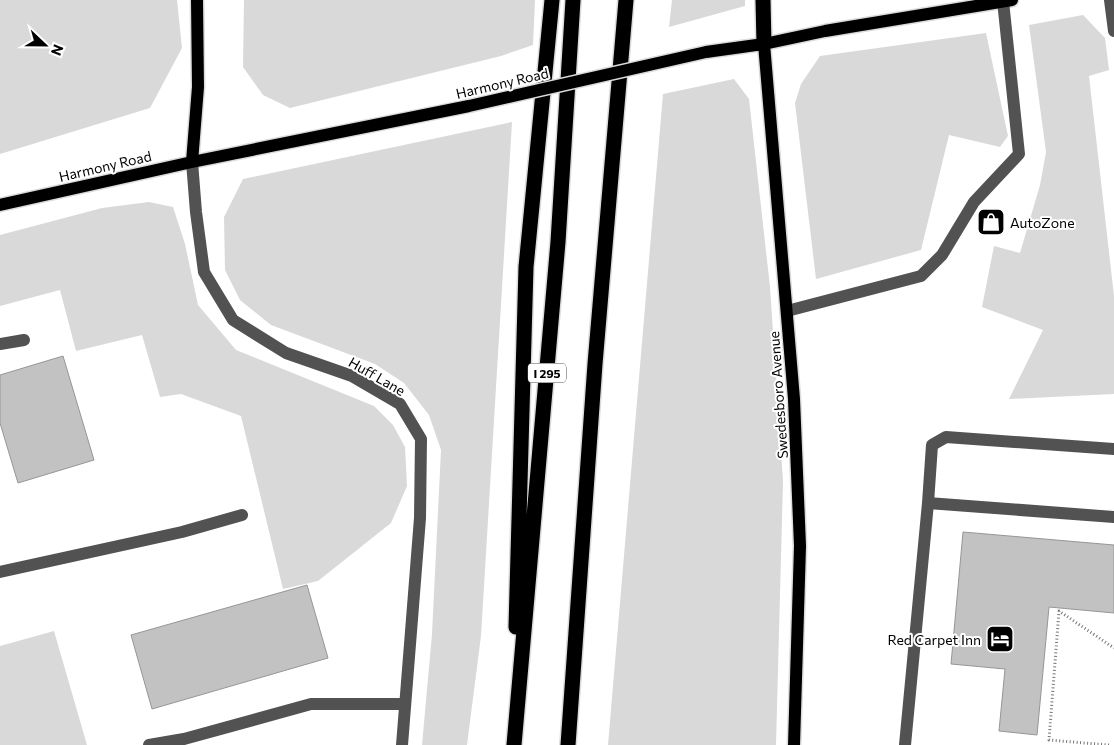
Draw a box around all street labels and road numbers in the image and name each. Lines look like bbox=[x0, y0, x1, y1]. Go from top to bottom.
street label: Harmony Road bbox=[454, 64, 550, 102]
street label: Harmony Road bbox=[57, 147, 153, 185]
street label: Swedesboro Avenue bbox=[765, 331, 791, 459]
street label: Huff Lane bbox=[346, 353, 408, 399]
road number: I 295 bbox=[528, 363, 566, 382]

